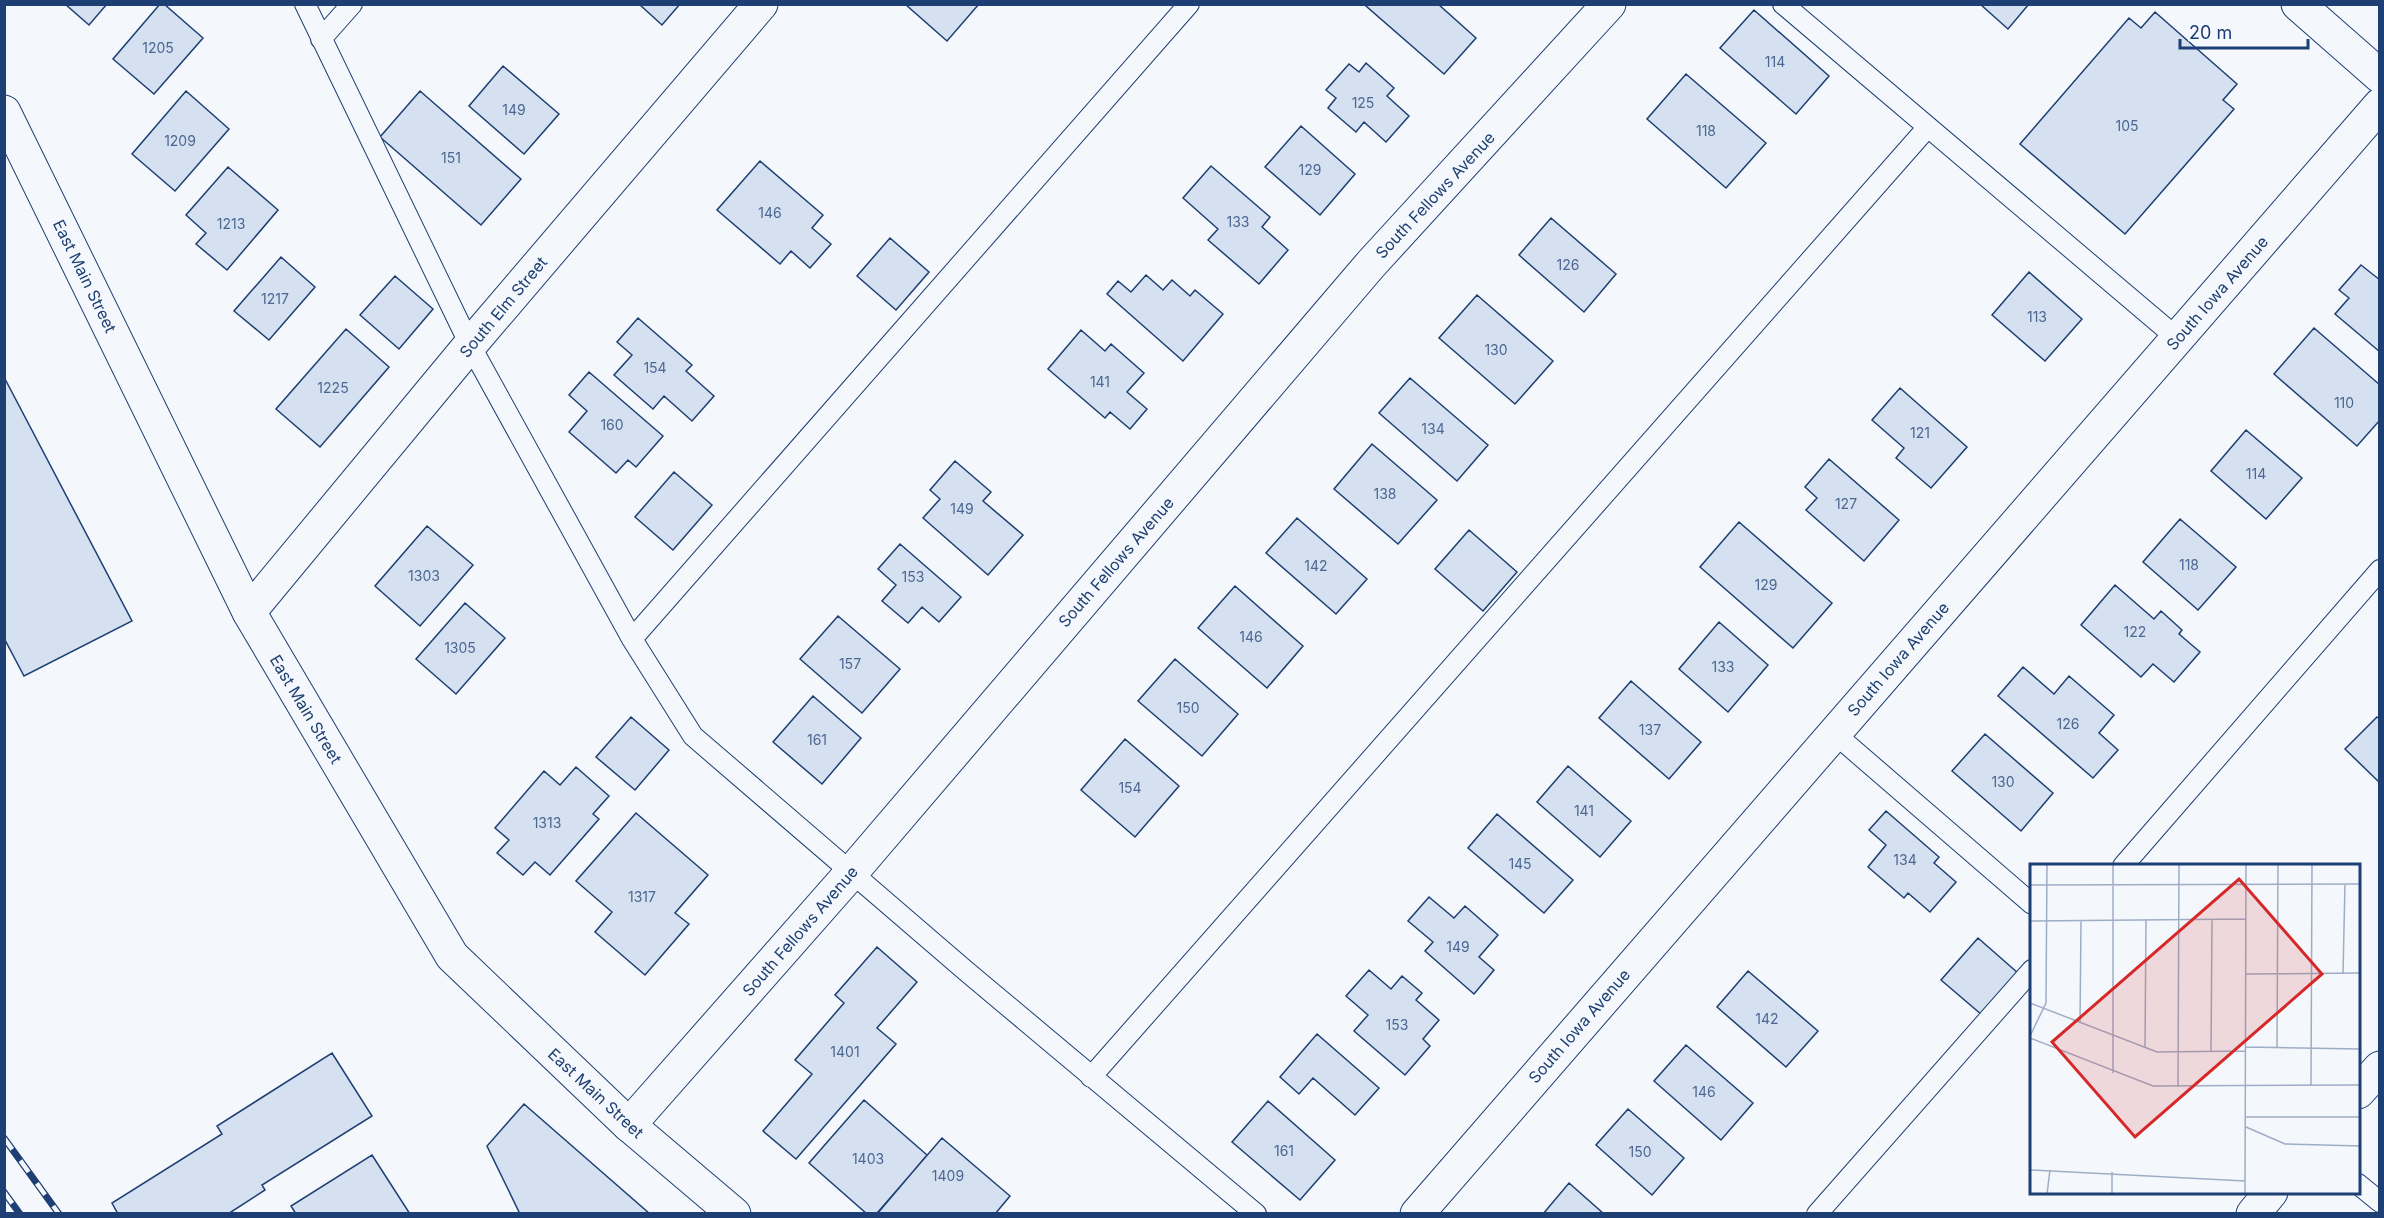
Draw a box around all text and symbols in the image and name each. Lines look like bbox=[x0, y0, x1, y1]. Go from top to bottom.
scale bar bbox=[2180, 12, 2308, 50]
text: 20 m bbox=[2189, 22, 2232, 43]
house number: 1205 bbox=[142, 39, 174, 56]
house number: 114 bbox=[1765, 53, 1785, 70]
house number: 125 bbox=[1352, 94, 1374, 111]
house number: 149 bbox=[502, 101, 526, 118]
house number: 105 bbox=[2115, 117, 2139, 134]
house number: 118 bbox=[1696, 122, 1716, 139]
street label: South Fellows Avenue bbox=[1371, 127, 1499, 263]
house number: 1209 bbox=[164, 132, 196, 149]
house number: 151 bbox=[441, 149, 461, 166]
house number: 129 bbox=[1299, 161, 1321, 178]
house number: 146 bbox=[758, 204, 782, 221]
house number: 133 bbox=[1227, 213, 1250, 230]
house number: 1213 bbox=[217, 215, 245, 232]
street label: East Main Street bbox=[49, 216, 121, 336]
street label: South Iowa Avenue bbox=[2162, 232, 2272, 354]
street label: South Elm Street bbox=[455, 252, 551, 362]
house number: 126 bbox=[1557, 256, 1579, 273]
house number: 1217 bbox=[261, 290, 289, 307]
house number: 113 bbox=[2027, 308, 2047, 325]
house number: 130 bbox=[1484, 341, 1508, 358]
house number: 154 bbox=[643, 359, 667, 376]
house number: 141 bbox=[1090, 373, 1110, 390]
house number: 1225 bbox=[317, 379, 349, 396]
house number: 110 bbox=[2334, 394, 2354, 411]
house number: 160 bbox=[600, 416, 624, 433]
house number: 134 bbox=[1421, 420, 1445, 437]
house number: 121 bbox=[1910, 424, 1930, 441]
house number: 114 bbox=[2246, 465, 2266, 482]
house number: 138 bbox=[1373, 485, 1397, 502]
street label: South Fellows Avenue bbox=[1054, 493, 1178, 631]
house number: 127 bbox=[1835, 495, 1857, 512]
house number: 149 bbox=[950, 500, 974, 517]
house number: 118 bbox=[2179, 556, 2199, 573]
house number: 142 bbox=[1304, 557, 1328, 574]
house number: 1303 bbox=[408, 567, 440, 584]
house number: 153 bbox=[902, 568, 924, 585]
house number: 129 bbox=[1755, 576, 1777, 593]
street label: South Iowa Avenue bbox=[1843, 598, 1953, 720]
house number: 122 bbox=[2124, 623, 2146, 640]
house number: 146 bbox=[1239, 628, 1263, 645]
house number: 1305 bbox=[444, 639, 476, 656]
street label: East Main Street bbox=[266, 651, 346, 767]
house number: 157 bbox=[839, 655, 861, 672]
house number: 133 bbox=[1712, 658, 1735, 675]
house number: 150 bbox=[1176, 699, 1200, 716]
house number: 126 bbox=[2057, 715, 2079, 732]
house number: 137 bbox=[1639, 721, 1661, 738]
house number: 161 bbox=[807, 731, 827, 748]
house number: 130 bbox=[1991, 773, 2015, 790]
house number: 154 bbox=[1118, 779, 1142, 796]
house number: 141 bbox=[1574, 802, 1594, 819]
house number: 1313 bbox=[533, 814, 561, 831]
house number: 134 bbox=[1893, 851, 1917, 868]
house number: 145 bbox=[1508, 855, 1532, 872]
street label: South Fellows Avenue bbox=[738, 862, 862, 1000]
inset map bbox=[2030, 864, 2360, 1194]
house number: 1317 bbox=[628, 888, 656, 905]
house number: 149 bbox=[1446, 938, 1470, 955]
street label: South Iowa Avenue bbox=[1524, 965, 1634, 1087]
house number: 142 bbox=[1755, 1010, 1779, 1027]
house number: 153 bbox=[1386, 1016, 1408, 1033]
house number: 1401 bbox=[830, 1043, 860, 1060]
street label: East Main Street bbox=[544, 1044, 648, 1142]
house number: 146 bbox=[1692, 1083, 1716, 1100]
house number: 161 bbox=[1274, 1142, 1294, 1159]
house number: 150 bbox=[1628, 1143, 1652, 1160]
house number: 1403 bbox=[852, 1150, 884, 1167]
house number: 1409 bbox=[932, 1167, 964, 1184]

